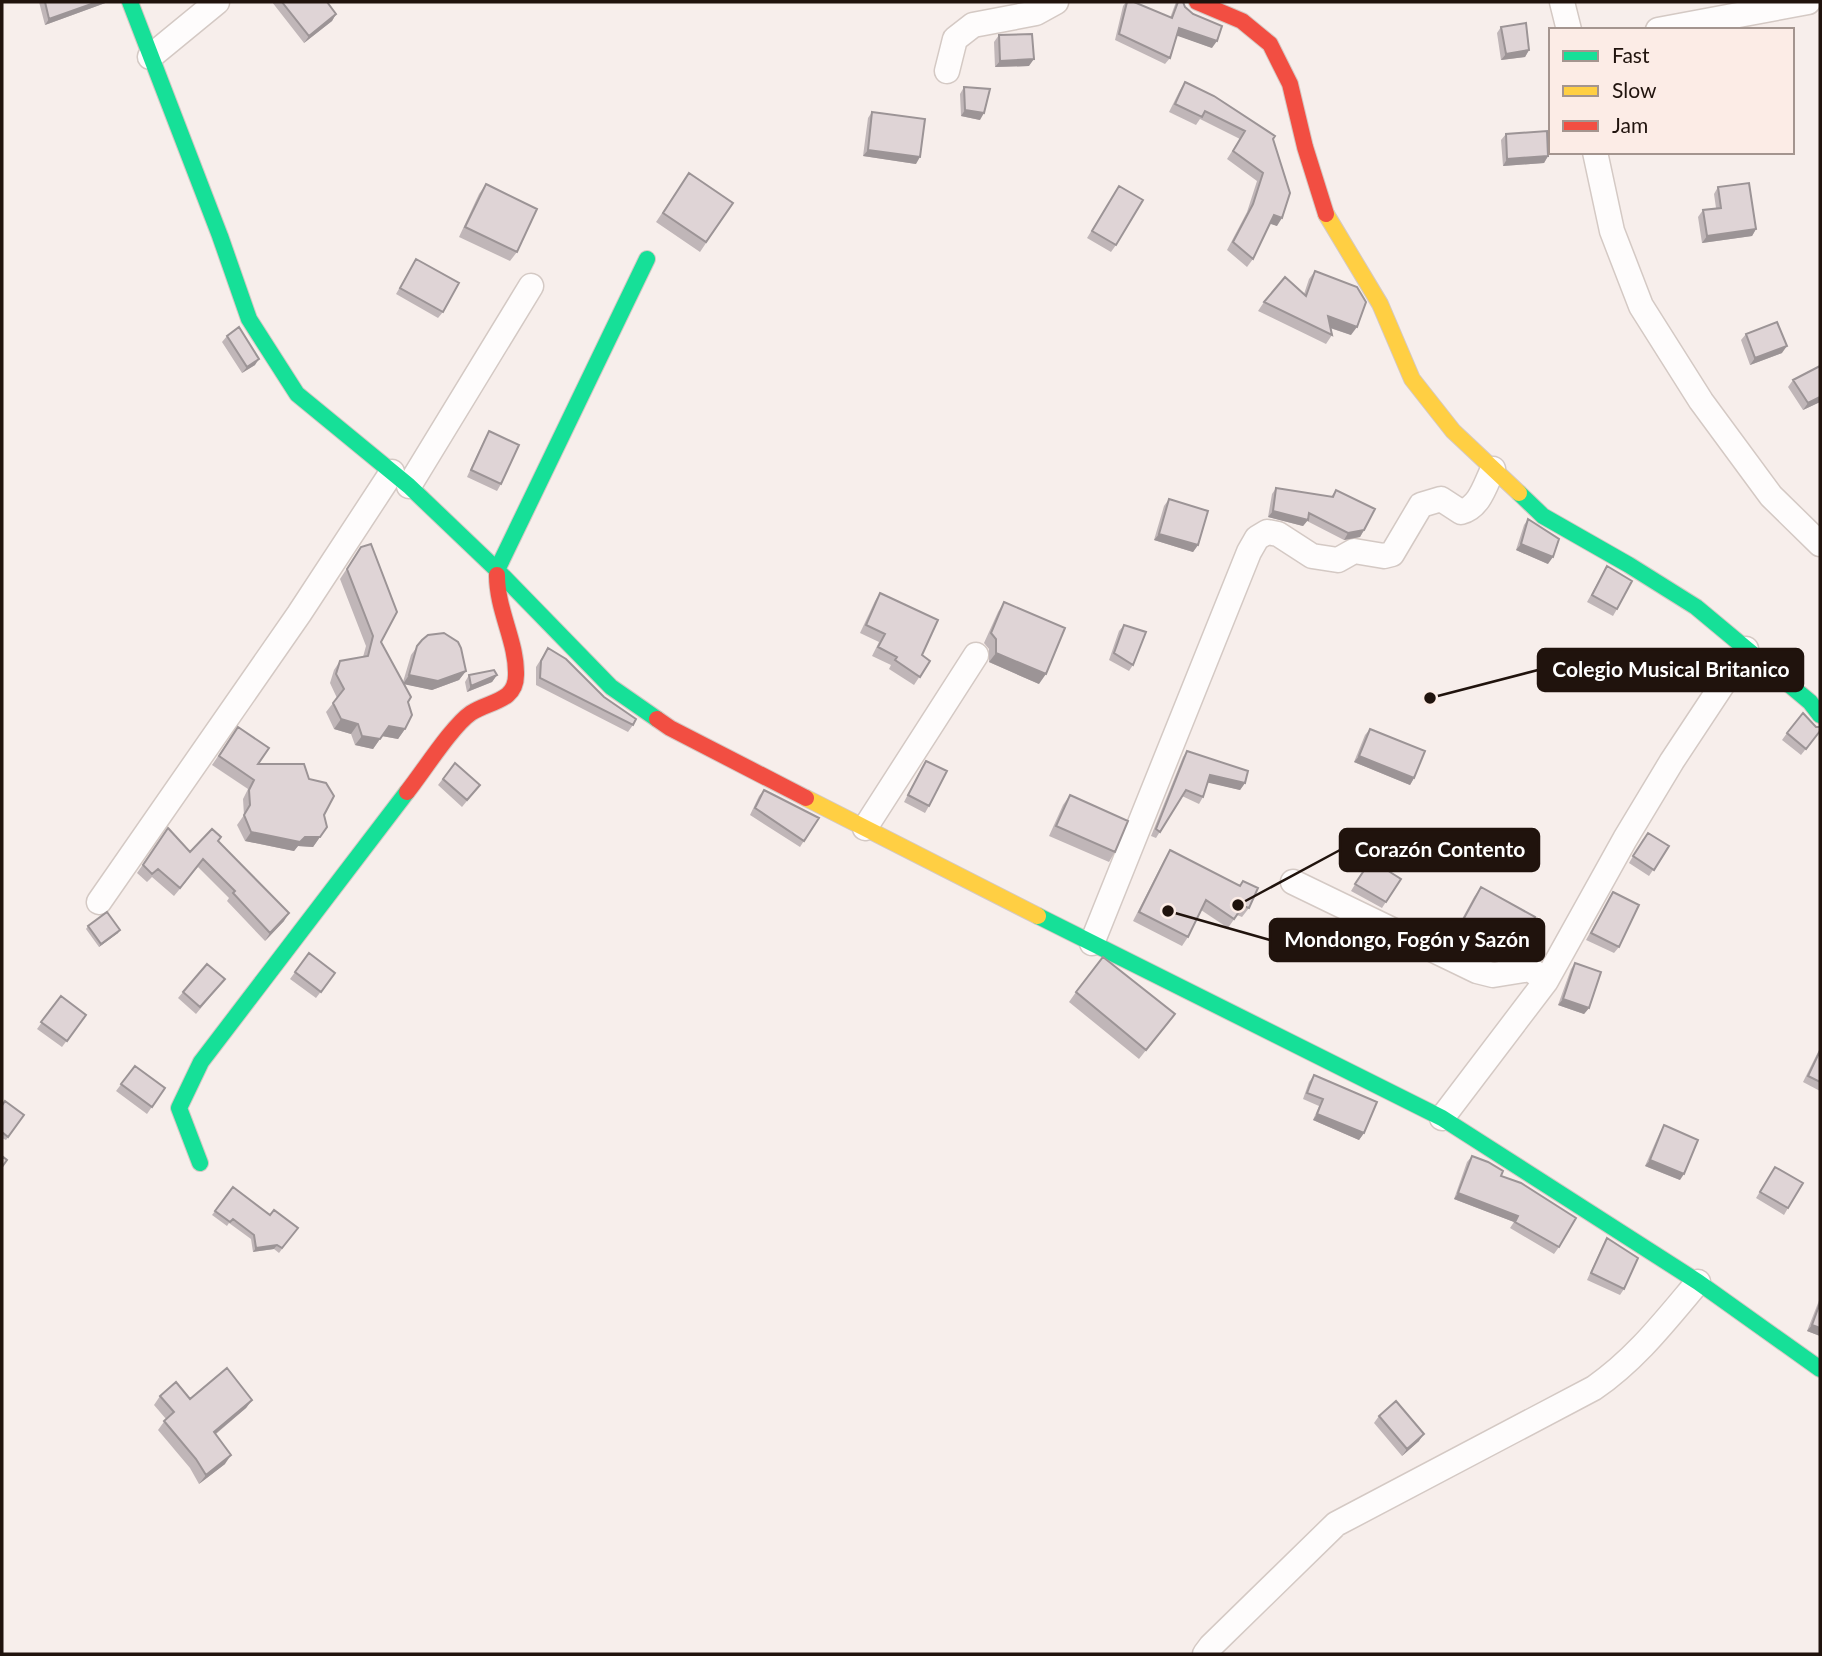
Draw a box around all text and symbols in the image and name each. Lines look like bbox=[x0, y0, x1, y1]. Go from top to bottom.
legend bbox=[1549, 28, 1794, 154]
text: Fast bbox=[1612, 42, 1650, 67]
text: Slow bbox=[1612, 77, 1657, 102]
text: Jam bbox=[1612, 112, 1648, 137]
callout: Colegio Musical Britanico bbox=[1538, 649, 1803, 691]
text: Colegio Musical Britanico bbox=[1552, 656, 1790, 681]
callout: Corazón Contento bbox=[1340, 829, 1539, 871]
text: Corazón Contento bbox=[1355, 836, 1525, 861]
callout: Mondongo, Fogón y Sazón bbox=[1270, 919, 1544, 961]
text: Mondongo, Fogón y Sazón bbox=[1284, 926, 1530, 951]

